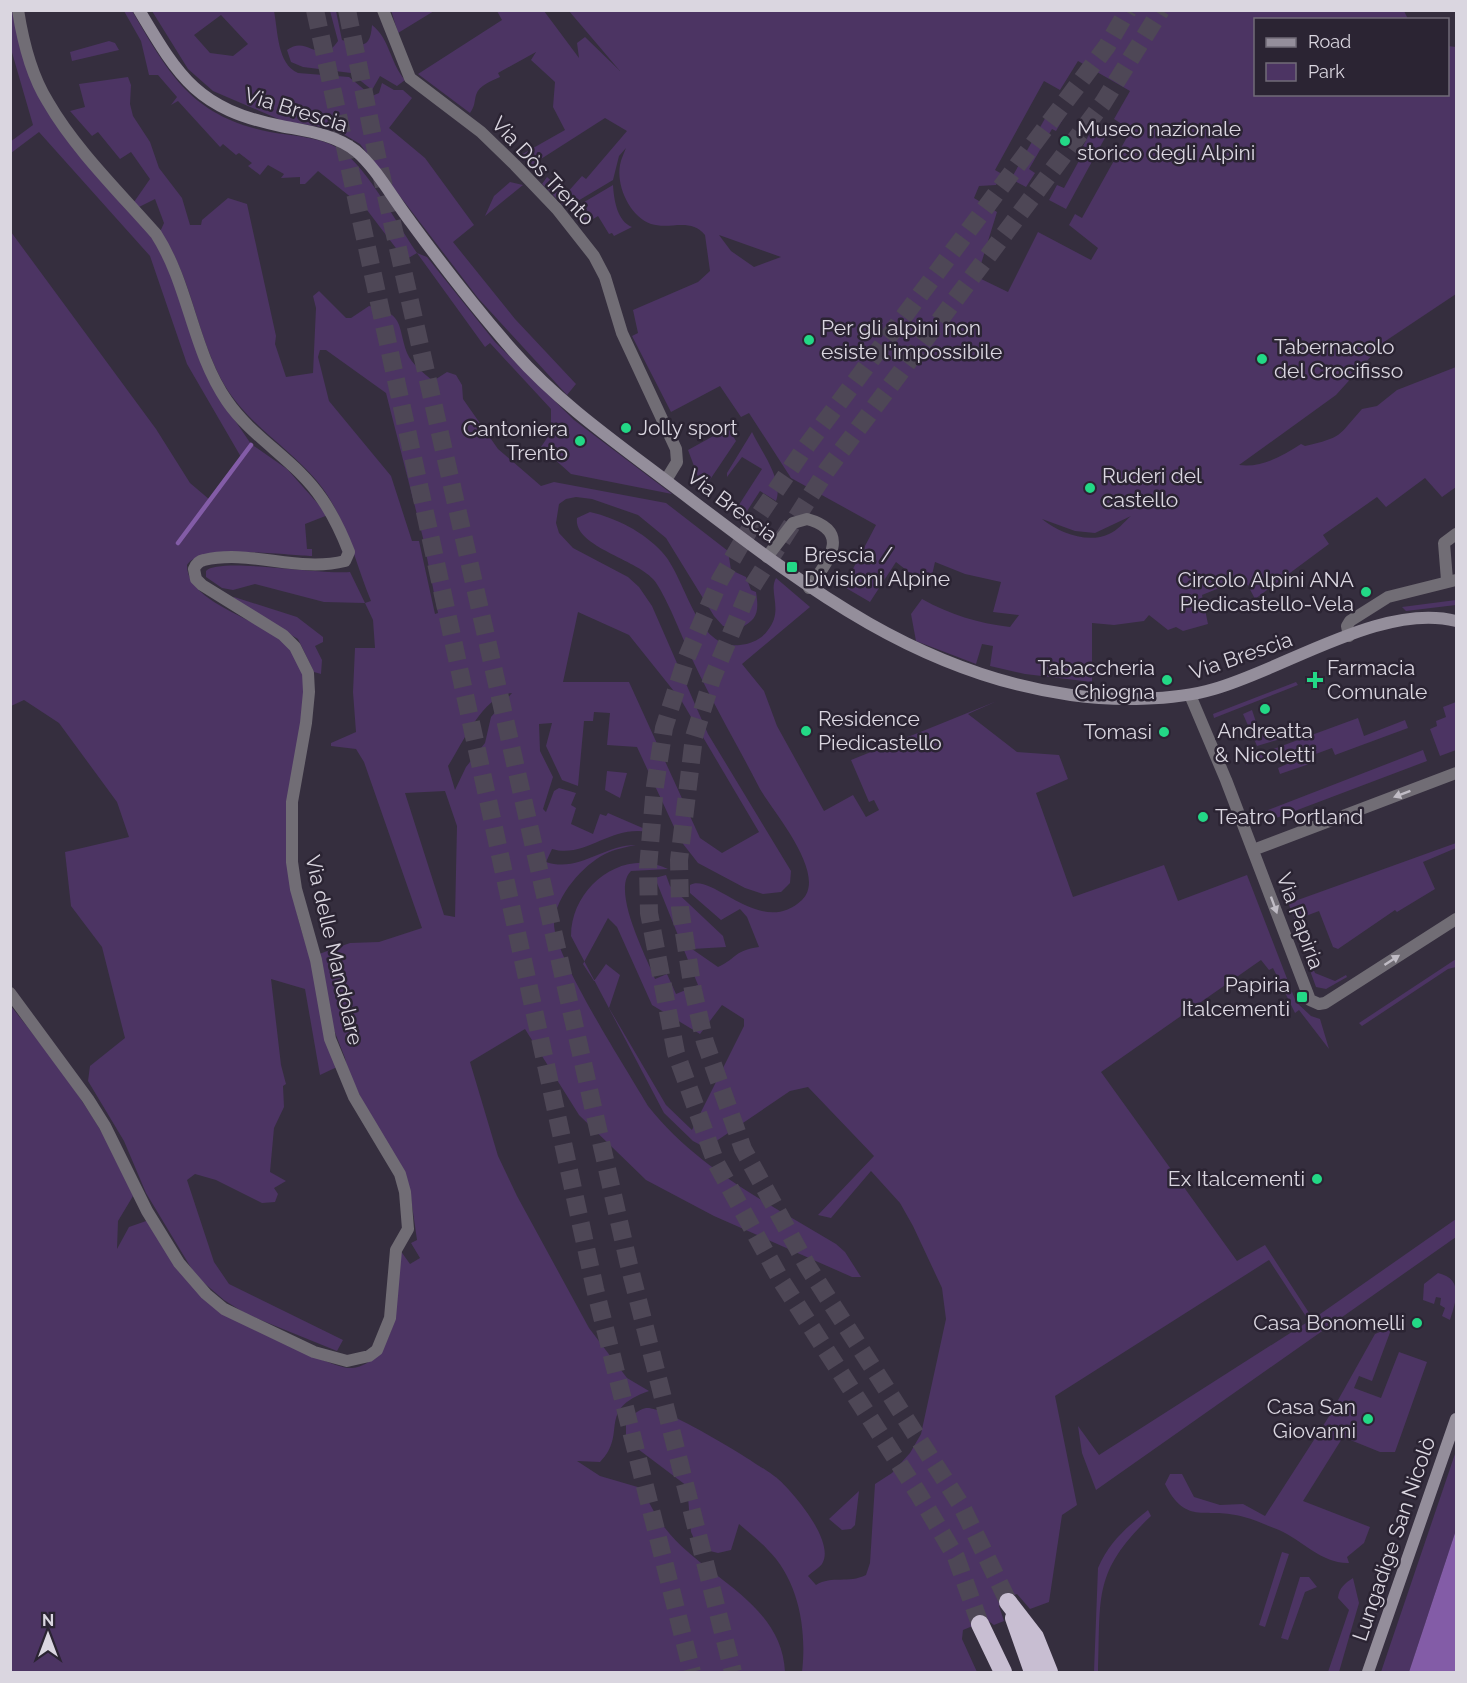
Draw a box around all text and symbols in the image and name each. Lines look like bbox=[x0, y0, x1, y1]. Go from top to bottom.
legend bbox=[1254, 18, 1449, 96]
text: Road bbox=[1308, 31, 1351, 52]
text: Park bbox=[1308, 61, 1345, 82]
street label: Via Brescia bbox=[241, 82, 351, 137]
street label: Via Dòs Trento bbox=[487, 111, 600, 230]
place label: Museo nazionale storico degli Alpini bbox=[1077, 116, 1255, 165]
marker: Museo nazionale storico degli Alpini bbox=[1058, 134, 1072, 148]
place label: Per gli alpini non esiste l'impossibile bbox=[821, 315, 1002, 364]
marker: Per gli alpini non esiste l'impossibile bbox=[802, 333, 816, 347]
place label: Tabernacolo del Crocifisso bbox=[1274, 334, 1403, 383]
marker: Tabernacolo del Crocifisso bbox=[1255, 352, 1269, 366]
place label: Jolly sport bbox=[638, 415, 738, 440]
place label: Cantoniera Trento bbox=[463, 416, 568, 465]
marker: Jolly sport bbox=[619, 421, 633, 435]
marker: Cantoniera Trento bbox=[573, 434, 587, 448]
place label: Ruderi del castello bbox=[1102, 463, 1202, 512]
street label: Via Brescia bbox=[682, 464, 782, 548]
marker: Ruderi del castello bbox=[1083, 481, 1097, 495]
place label: Brescia / Divisioni Alpine bbox=[804, 542, 950, 591]
marker: Brescia / Divisioni Alpine bbox=[785, 560, 799, 574]
place label: Circolo Alpini ANA Piedicastello-Vela bbox=[1178, 567, 1354, 616]
marker: Circolo Alpini ANA Piedicastello-Vela bbox=[1359, 585, 1373, 599]
street label: Via Brescia bbox=[1186, 626, 1295, 685]
place label: Tabaccheria Chiogna bbox=[1038, 655, 1155, 704]
place label: Farmacia Comunale bbox=[1327, 655, 1427, 704]
marker: Tabaccheria Chiogna bbox=[1160, 673, 1174, 687]
marker: Farmacia Comunale bbox=[1308, 673, 1322, 687]
marker: Andreatta & Nicoletti bbox=[1258, 702, 1272, 716]
place label: Residence Piedicastello bbox=[818, 706, 942, 755]
place label: Andreatta & Nicoletti bbox=[1215, 718, 1315, 767]
place label: Tomasi bbox=[1084, 719, 1152, 744]
marker: Residence Piedicastello bbox=[799, 724, 813, 738]
marker: Tomasi bbox=[1157, 725, 1171, 739]
one-way arrow bbox=[1393, 789, 1411, 799]
place label: Teatro Portland bbox=[1215, 804, 1363, 829]
marker: Teatro Portland bbox=[1196, 810, 1210, 824]
street label: Via delle Mandolare bbox=[300, 852, 369, 1047]
street label: Via Papiria bbox=[1271, 869, 1329, 973]
one-way arrow bbox=[1269, 896, 1279, 914]
one-way arrow bbox=[1383, 954, 1399, 966]
place label: Papiria Italcementi bbox=[1182, 972, 1290, 1021]
marker: Papiria Italcementi bbox=[1295, 990, 1309, 1004]
place label: Ex Italcementi bbox=[1168, 1166, 1305, 1191]
marker: Ex Italcementi bbox=[1310, 1172, 1324, 1186]
place label: Casa Bonomelli bbox=[1253, 1310, 1405, 1335]
marker: Casa Bonomelli bbox=[1410, 1316, 1424, 1330]
place label: Casa San Giovanni bbox=[1267, 1394, 1356, 1443]
marker: Casa San Giovanni bbox=[1361, 1412, 1375, 1426]
street label: Lungadige San Nicolò bbox=[1347, 1433, 1440, 1644]
north arrow bbox=[18, 1605, 78, 1665]
text: N bbox=[42, 1611, 54, 1630]

